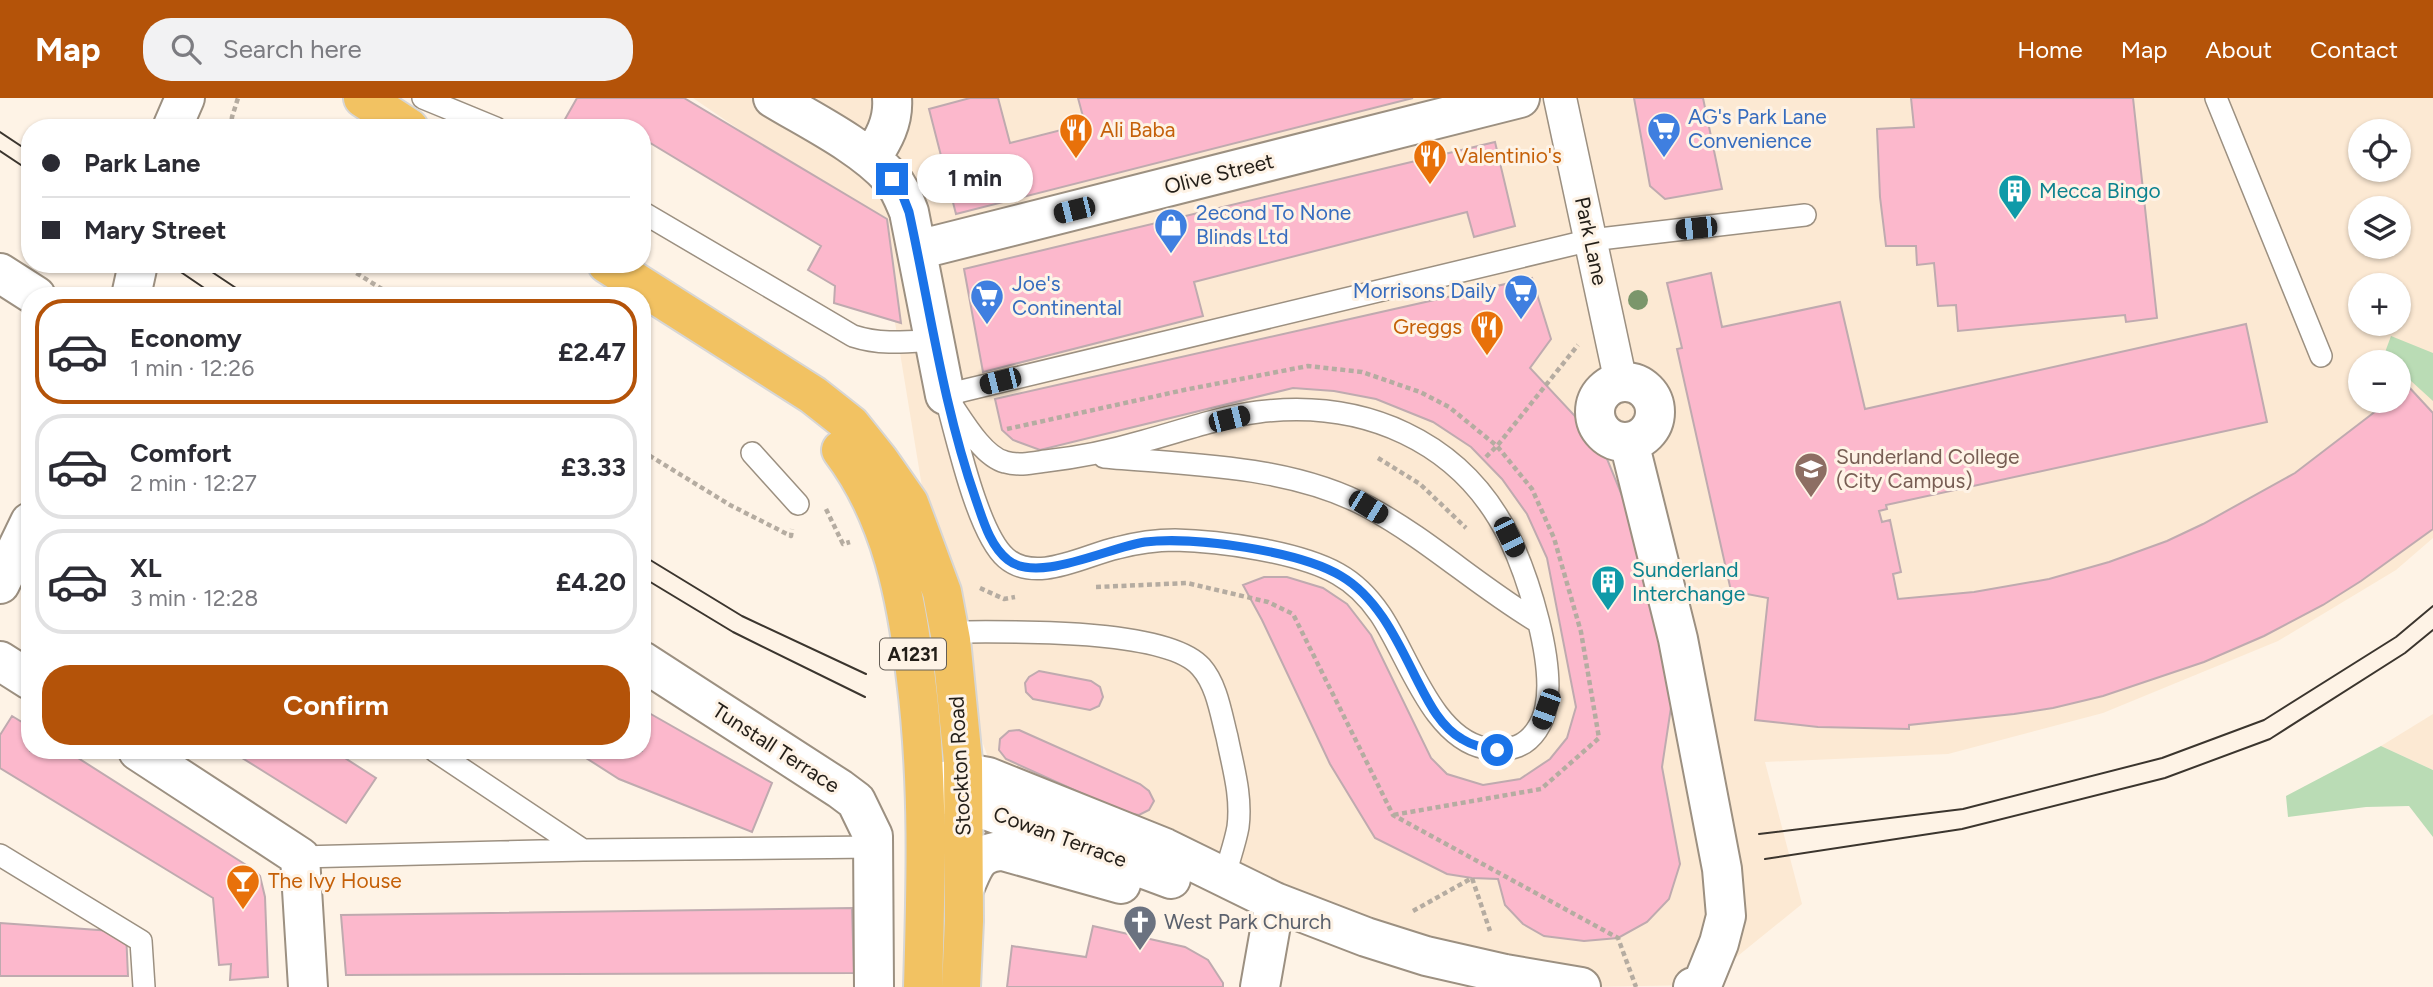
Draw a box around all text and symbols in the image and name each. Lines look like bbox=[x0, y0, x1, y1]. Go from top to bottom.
search box bbox=[143, 18, 633, 81]
text: Map bbox=[35, 30, 101, 69]
icon: search bbox=[167, 30, 205, 68]
text: Search here bbox=[223, 33, 362, 65]
text: Home bbox=[2017, 35, 2083, 64]
text: Map bbox=[2121, 35, 2167, 64]
text: About bbox=[2205, 35, 2272, 64]
text: Contact bbox=[2310, 35, 2398, 64]
place label: AG's Park Lane Convenience bbox=[1688, 104, 1827, 153]
supermarket icon: AG's Park Lane Convenience bbox=[1645, 110, 1683, 159]
restaurant icon: Ali Baba bbox=[1057, 111, 1095, 160]
place label: Ali Baba bbox=[1100, 117, 1175, 142]
map controls bbox=[2348, 119, 2411, 413]
button: locate bbox=[2348, 119, 2411, 182]
restaurant icon: Valentinio's bbox=[1411, 137, 1449, 186]
place label: Valentinio's bbox=[1454, 143, 1562, 168]
text: Park Lane bbox=[84, 147, 200, 179]
street label: Olive Street bbox=[1162, 148, 1276, 199]
callout: 1 min bbox=[917, 154, 1032, 204]
route end bbox=[876, 163, 908, 195]
text: 1 min bbox=[948, 164, 1002, 192]
building icon: Mecca Bingo bbox=[1996, 172, 2034, 221]
place label: Mecca Bingo bbox=[2039, 178, 2161, 203]
street label: Park Lane bbox=[1570, 194, 1613, 287]
car bbox=[1052, 195, 1097, 225]
button: layers bbox=[2348, 196, 2411, 259]
place label: 2econd To None Blinds Ltd bbox=[1196, 200, 1351, 249]
shop icon: 2econd To None Blinds Ltd bbox=[1152, 206, 1190, 255]
text: Mary Street bbox=[84, 214, 227, 246]
car bbox=[1675, 215, 1718, 241]
place label: Joe's Continental bbox=[1012, 271, 1122, 320]
supermarket icon: Morrisons Daily bbox=[1502, 272, 1540, 321]
button: + bbox=[2348, 273, 2411, 336]
supermarket icon: Joe's Continental bbox=[968, 277, 1006, 326]
place label: Morrisons Daily bbox=[1353, 278, 1496, 303]
restaurant icon: Greggs bbox=[1468, 308, 1506, 357]
place label: Greggs bbox=[1393, 314, 1462, 339]
icon: car bbox=[46, 320, 109, 383]
text: Economy bbox=[130, 322, 242, 354]
text: £2.47 bbox=[558, 336, 626, 368]
button: − bbox=[2348, 350, 2411, 413]
text: 1 min · 12:26 bbox=[130, 354, 254, 382]
car bbox=[978, 366, 1023, 396]
car bbox=[1207, 404, 1252, 434]
icon: car bbox=[46, 435, 109, 498]
text: Comfort bbox=[130, 437, 232, 469]
place label: Sunderland College (City Campus) bbox=[1836, 444, 2020, 493]
school or university icon: Sunderland College (City Campus) bbox=[1792, 450, 1830, 499]
text: £3.33 bbox=[561, 451, 626, 483]
text: 2 min · 12:27 bbox=[130, 469, 257, 497]
car bbox=[1345, 487, 1392, 527]
car bbox=[1491, 514, 1528, 560]
icon: car bbox=[46, 550, 109, 613]
text: XL bbox=[130, 552, 162, 584]
place label: Sunderland Interchange bbox=[1632, 557, 1745, 606]
building icon: Sunderland Interchange bbox=[1589, 563, 1627, 612]
text: £4.20 bbox=[556, 566, 626, 598]
text: 3 min · 12:28 bbox=[130, 584, 258, 612]
road number: A1231 bbox=[880, 638, 946, 670]
button: Confirm bbox=[42, 665, 630, 745]
car bbox=[1529, 686, 1564, 732]
street label: Stockton Road bbox=[943, 696, 976, 836]
street label: Tunstall Terrace bbox=[708, 697, 844, 798]
route start bbox=[1481, 734, 1513, 766]
street label: Cowan Terrace bbox=[990, 801, 1130, 872]
bar icon: The Ivy House bbox=[224, 862, 262, 911]
place label: The Ivy House bbox=[268, 868, 402, 893]
church icon: West Park Church bbox=[1121, 903, 1159, 952]
place label: West Park Church bbox=[1164, 909, 1332, 934]

